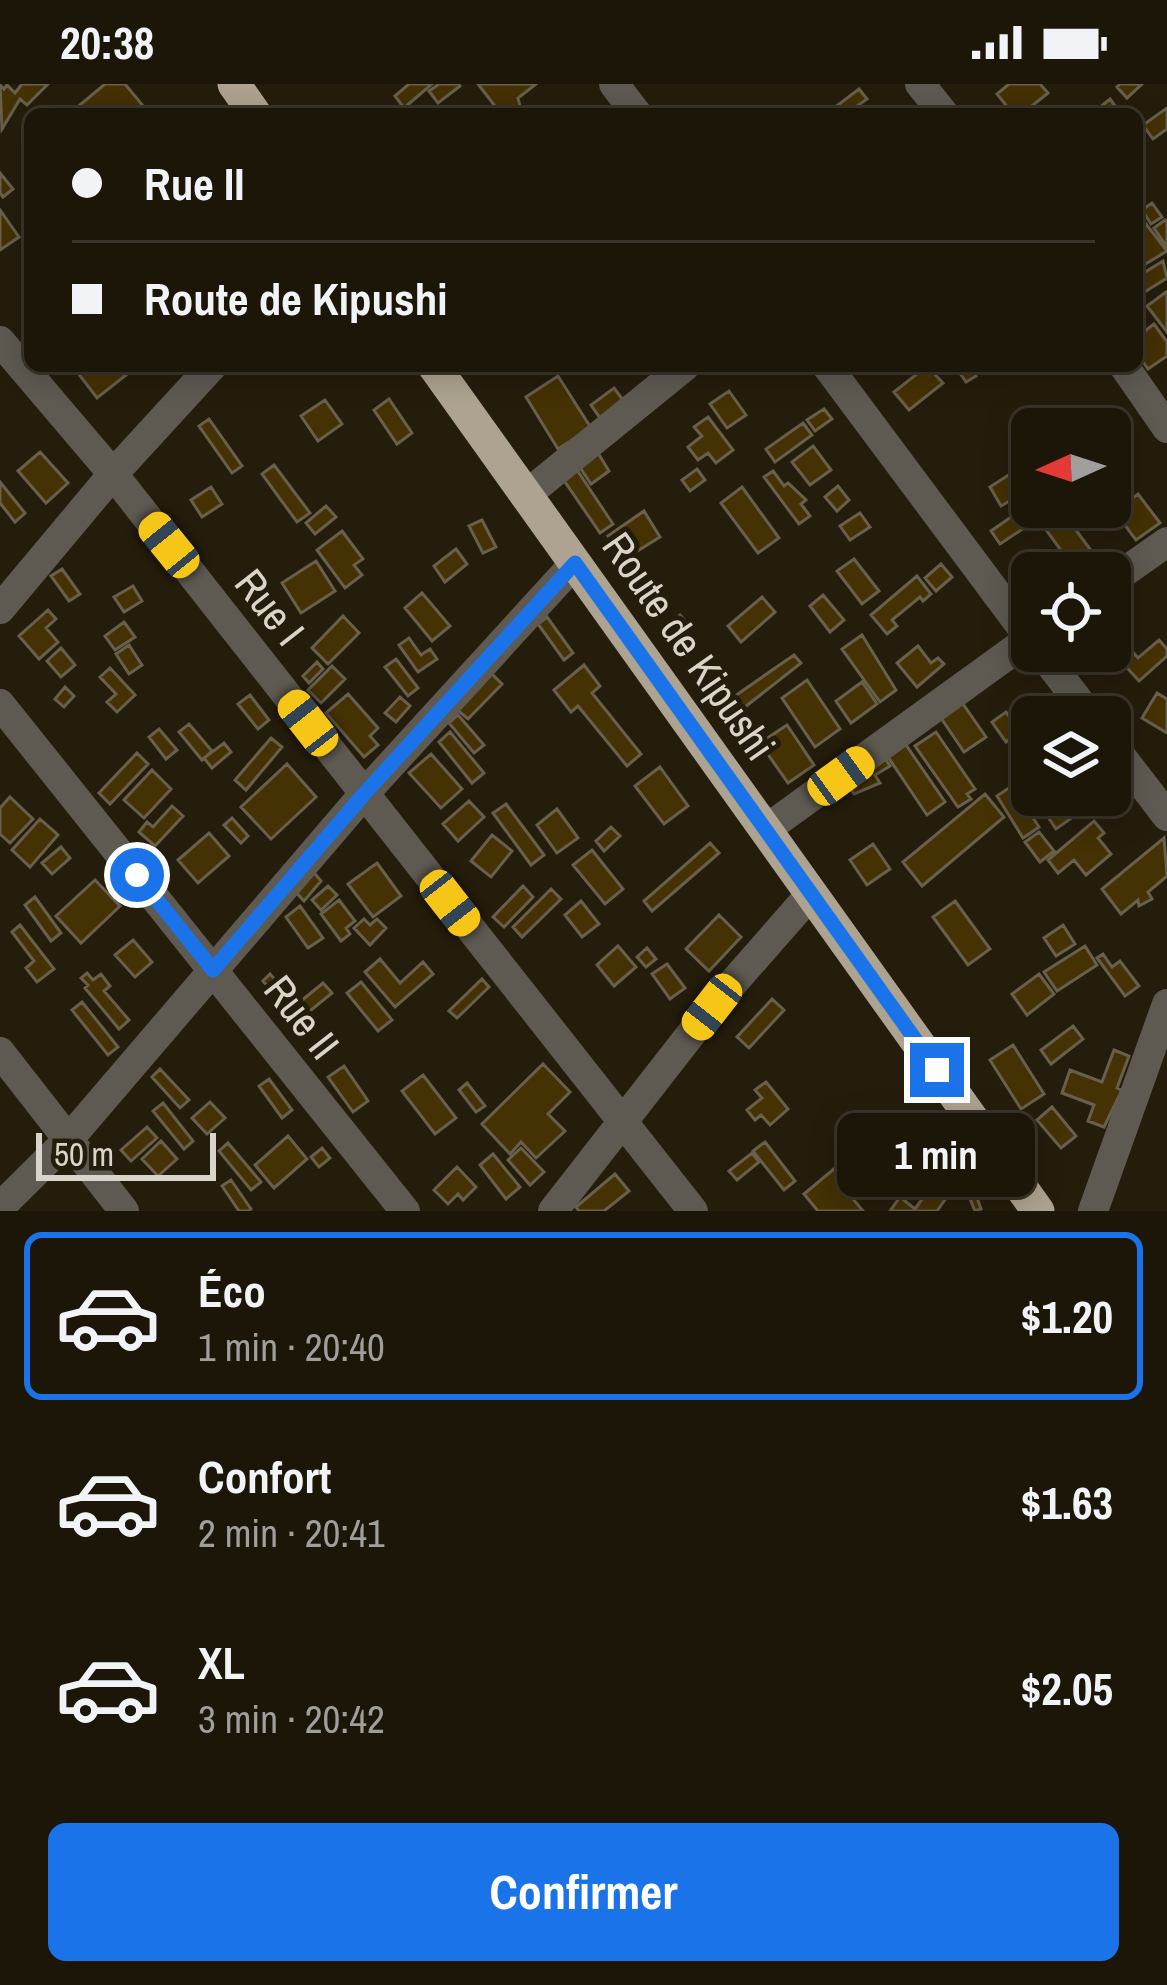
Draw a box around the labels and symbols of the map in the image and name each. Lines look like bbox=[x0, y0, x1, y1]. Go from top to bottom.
north arrow bbox=[1011, 408, 1131, 528]
car bbox=[132, 506, 206, 584]
street label: Route de Kipushi bbox=[590, 521, 788, 771]
street label: Rue I bbox=[223, 557, 317, 657]
car bbox=[272, 684, 344, 762]
car bbox=[801, 740, 881, 812]
route start bbox=[110, 848, 164, 902]
car bbox=[414, 864, 486, 942]
street label: Rue II bbox=[252, 964, 352, 1070]
car bbox=[676, 968, 748, 1046]
route end bbox=[910, 1043, 964, 1097]
callout: 1 min bbox=[838, 1112, 1036, 1196]
scale bar bbox=[36, 1127, 216, 1180]

